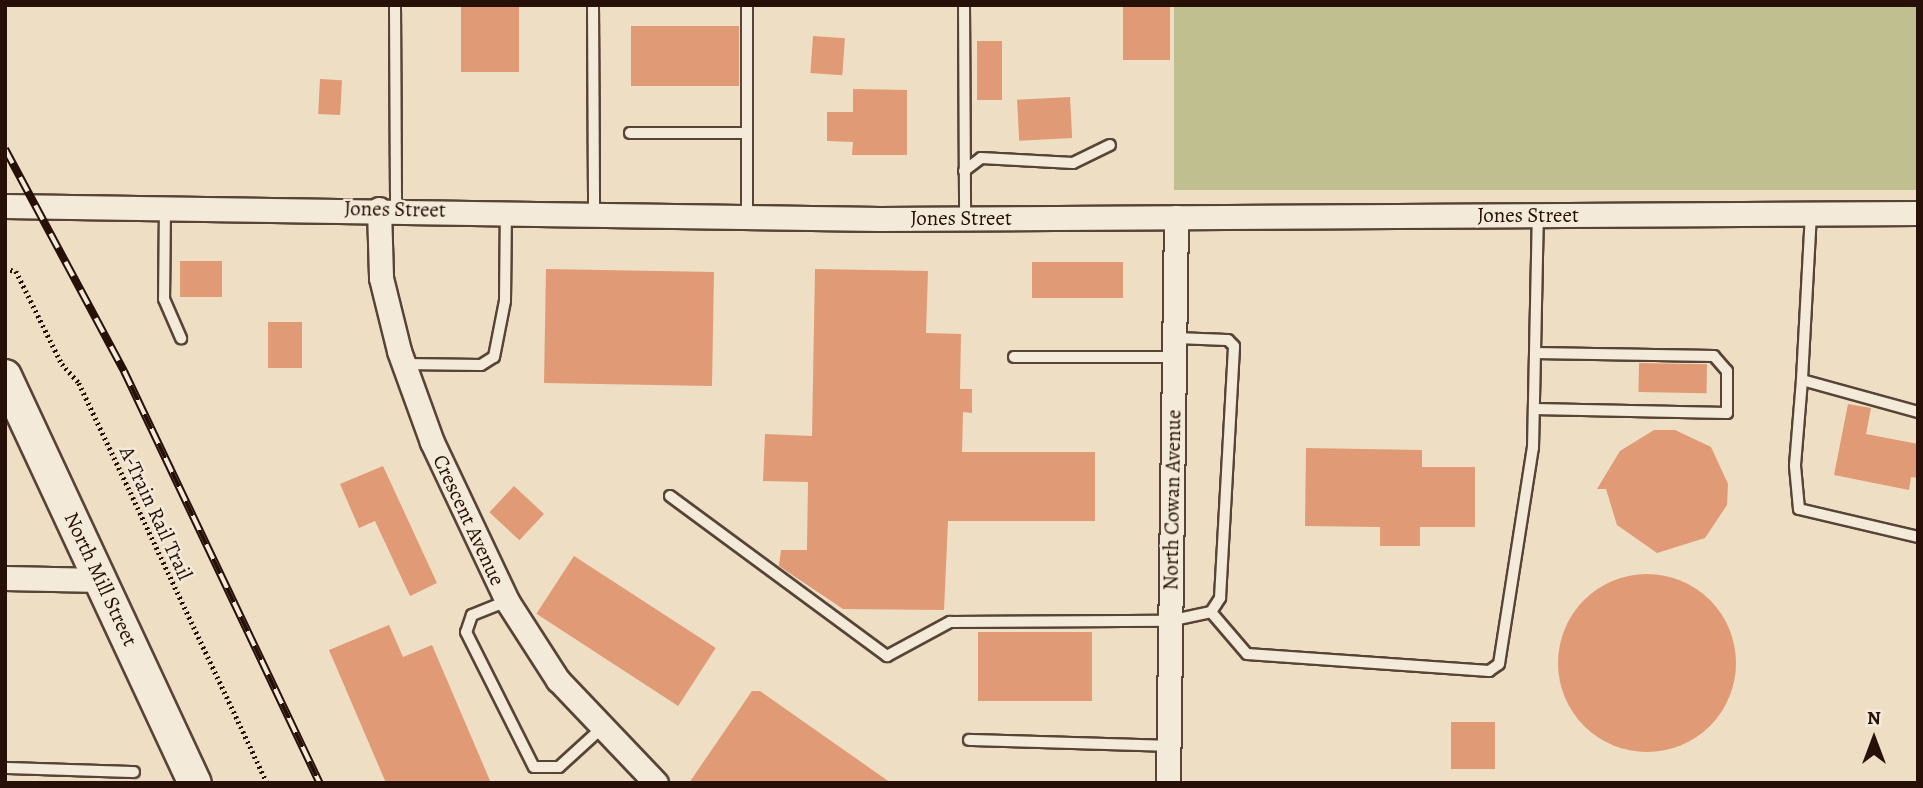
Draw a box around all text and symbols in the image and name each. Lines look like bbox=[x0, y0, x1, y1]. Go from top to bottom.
street label: Jones Street bbox=[344, 196, 446, 222]
street label: Jones Street bbox=[1477, 202, 1579, 228]
street label: Jones Street bbox=[910, 205, 1012, 231]
street label: North Cowan Avenue bbox=[1158, 409, 1186, 591]
street label: A-Train Rail Trail bbox=[114, 442, 198, 584]
street label: Crescent Avenue bbox=[428, 451, 510, 589]
street label: North Mill Street bbox=[59, 508, 143, 650]
north arrow bbox=[1839, 704, 1909, 774]
text: N bbox=[1867, 705, 1881, 731]

